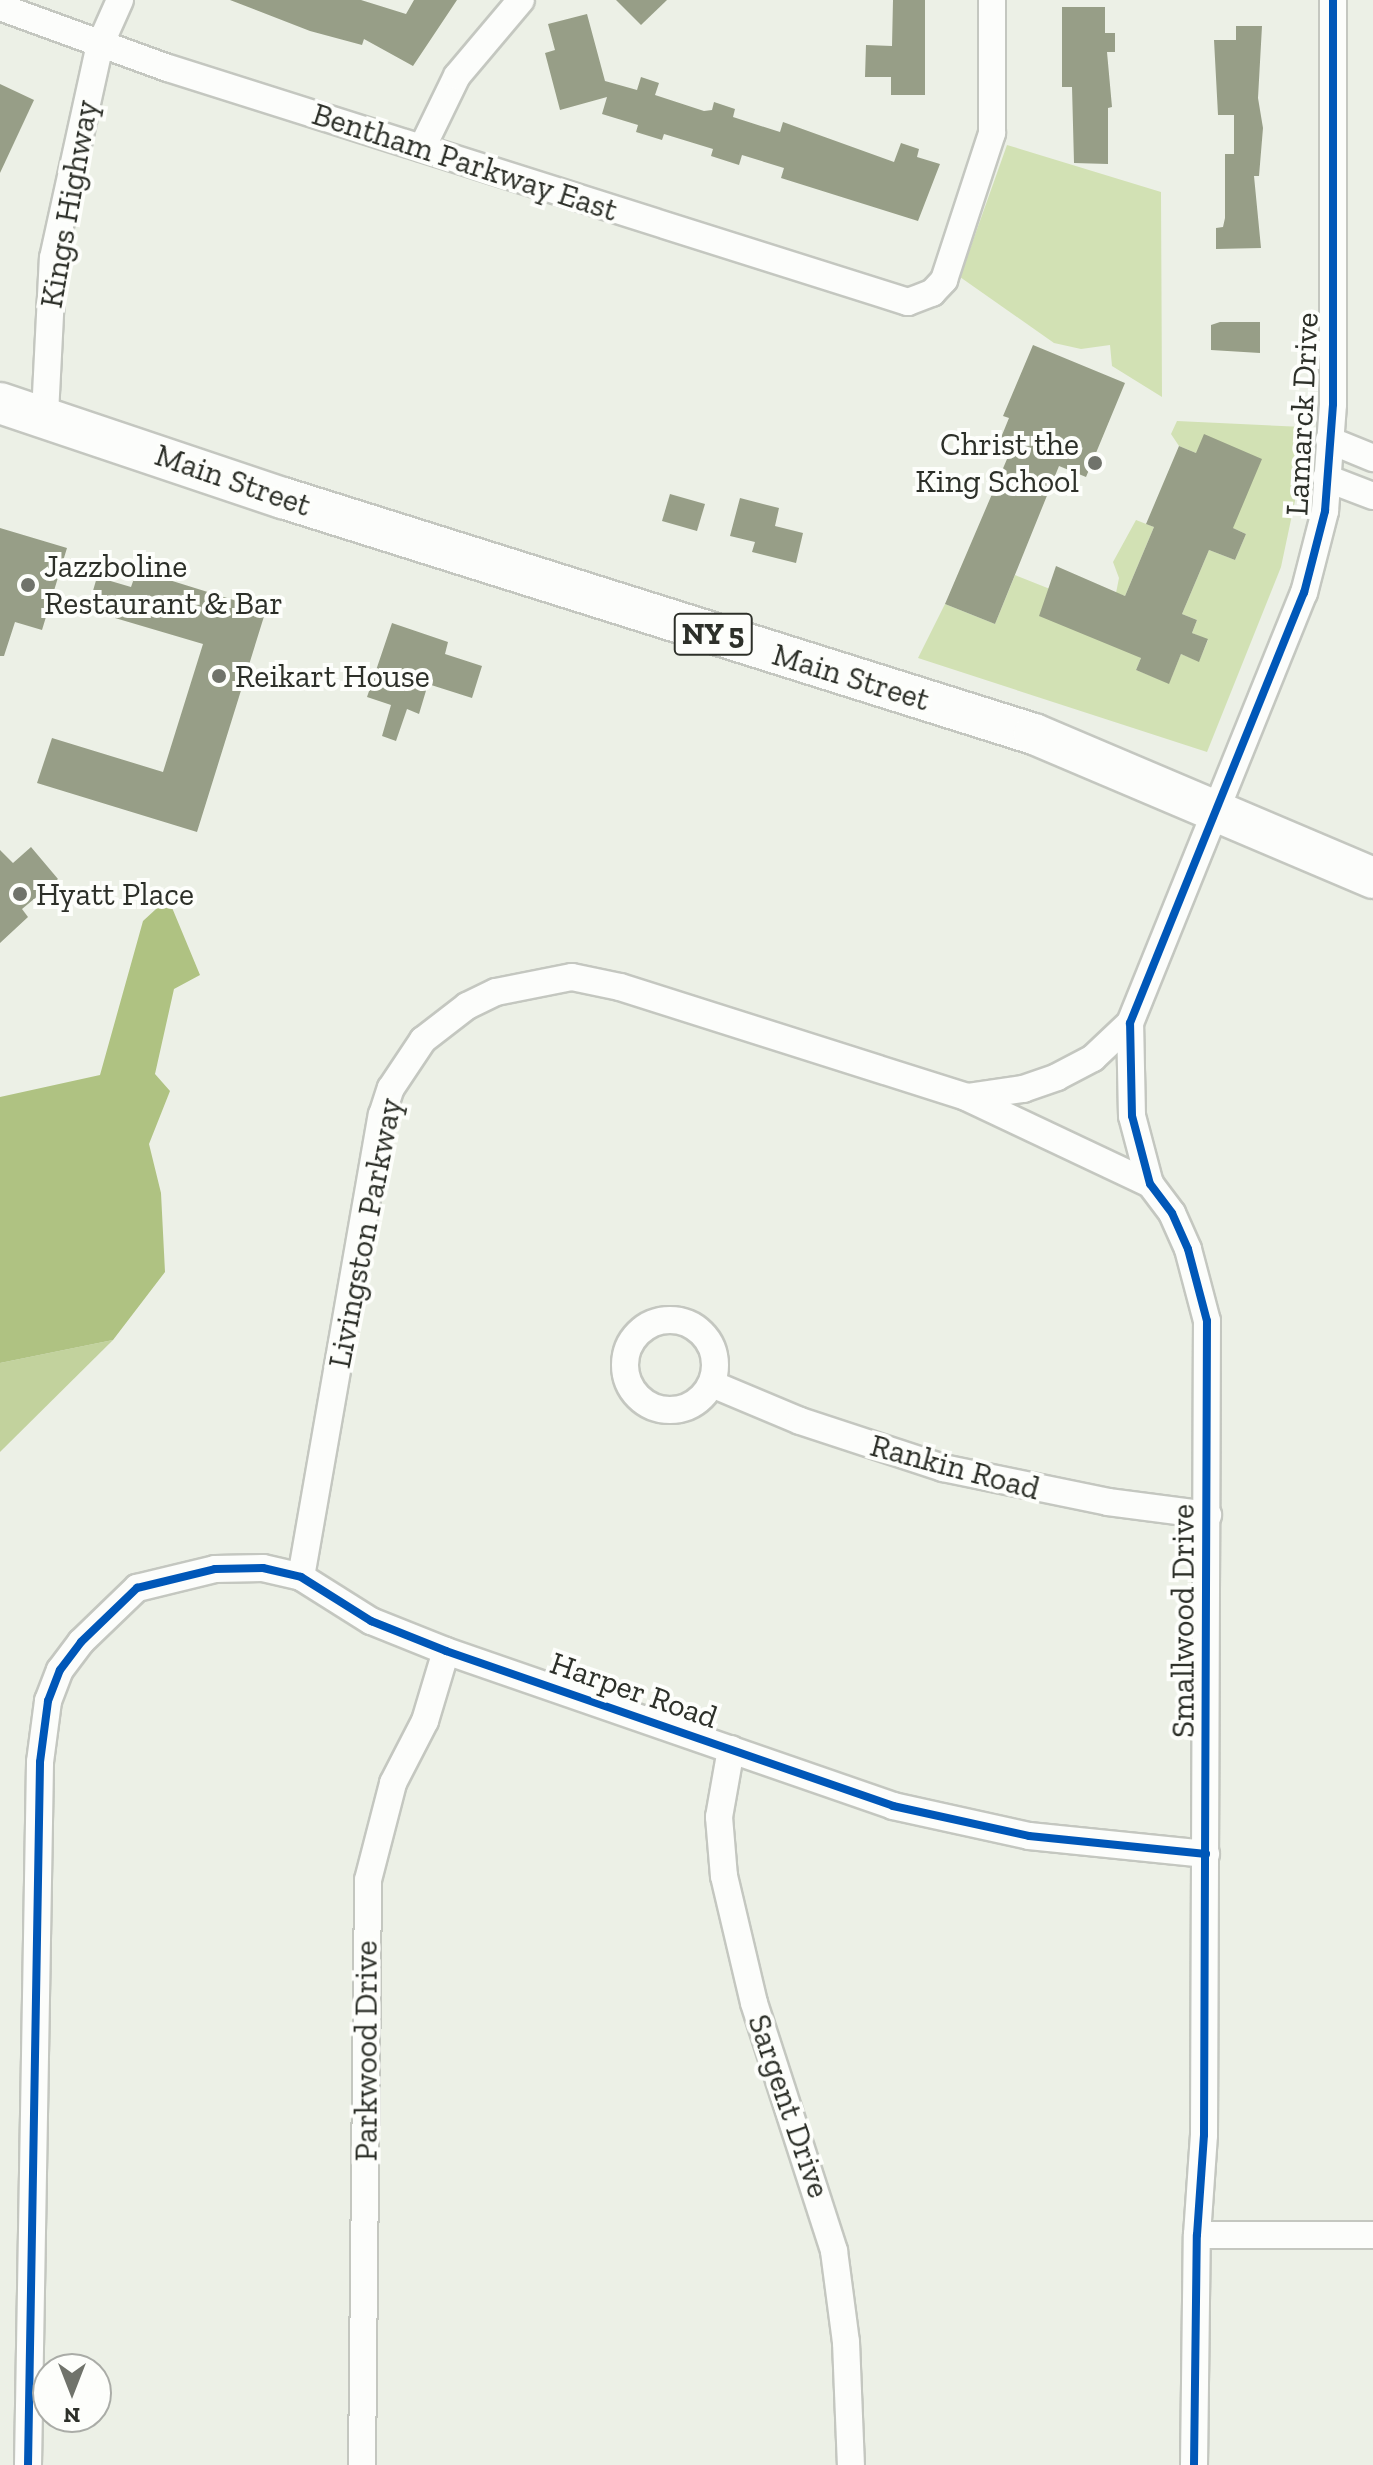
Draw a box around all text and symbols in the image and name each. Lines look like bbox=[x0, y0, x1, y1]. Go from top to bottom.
street label: Bentham Parkway East bbox=[307, 94, 623, 230]
street label: Kings Highway bbox=[32, 97, 106, 311]
street label: Lamarck Drive bbox=[1278, 311, 1326, 517]
place label: Christ the King School bbox=[915, 426, 1079, 501]
street label: Main Street bbox=[150, 435, 316, 525]
marker: Christ the King School bbox=[1086, 454, 1104, 472]
place label: Jazzboline Restaurant & Bar bbox=[44, 548, 283, 623]
marker: Jazzboline Restaurant & Bar bbox=[19, 576, 37, 594]
road number: NY 5 bbox=[673, 608, 753, 660]
street label: Main Street bbox=[768, 635, 934, 719]
place label: Reikart House bbox=[235, 657, 430, 695]
marker: Reikart House bbox=[210, 667, 228, 685]
place label: Hyatt Place bbox=[36, 875, 194, 913]
marker: Hyatt Place bbox=[11, 885, 29, 903]
street label: Livingston Parkway bbox=[320, 1095, 410, 1371]
street label: Rankin Road bbox=[866, 1426, 1044, 1508]
street label: Smallwood Drive bbox=[1164, 1504, 1202, 1738]
street label: Harper Road bbox=[545, 1643, 723, 1737]
street label: Parkwood Drive bbox=[347, 1941, 385, 2161]
street label: Sargent Drive bbox=[740, 2009, 838, 2203]
north arrow bbox=[32, 2353, 112, 2433]
text: N bbox=[64, 2402, 80, 2429]

